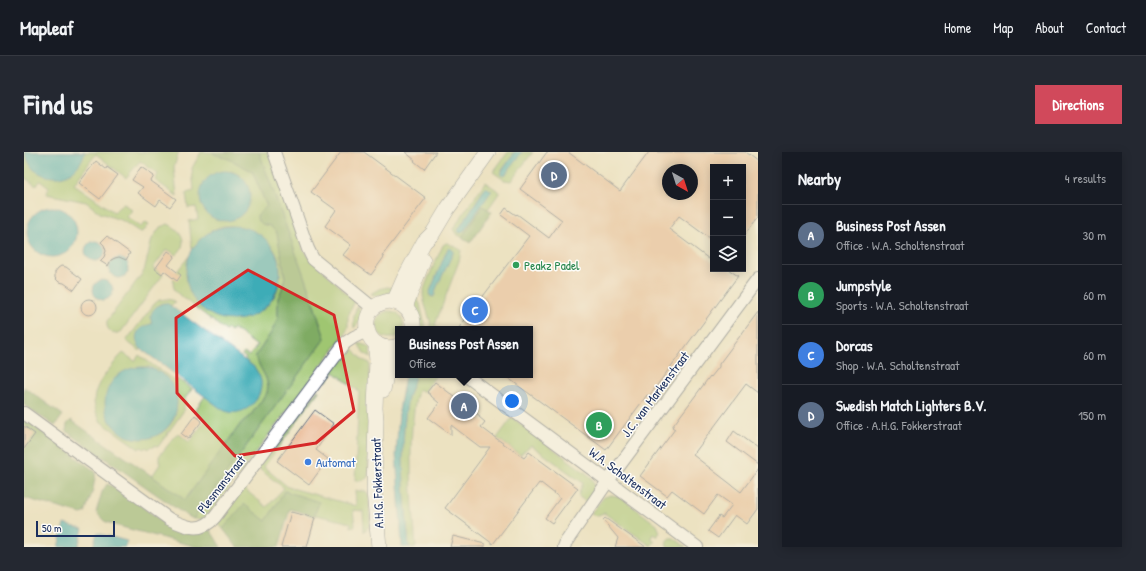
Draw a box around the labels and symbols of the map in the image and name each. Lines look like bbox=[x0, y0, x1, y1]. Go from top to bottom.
pin: D bbox=[541, 160, 567, 190]
north arrow bbox=[662, 164, 698, 200]
place label: Peakz Padel bbox=[524, 256, 580, 274]
marker: Peakz Padel bbox=[511, 260, 521, 270]
pin: C bbox=[462, 295, 488, 325]
street label: J.C. van Markenstraat bbox=[617, 347, 694, 441]
pin: A bbox=[451, 391, 477, 421]
your location bbox=[502, 391, 522, 411]
pin: B bbox=[586, 410, 612, 440]
street label: A.H.G. Fokkerstraat bbox=[366, 437, 388, 528]
street label: W.A. Scholtenstraat bbox=[586, 443, 671, 513]
street label: Plesmanstraat bbox=[193, 451, 250, 517]
place label: Automat bbox=[316, 453, 356, 471]
marker: Automat bbox=[303, 457, 313, 467]
scale bar bbox=[36, 519, 115, 538]

